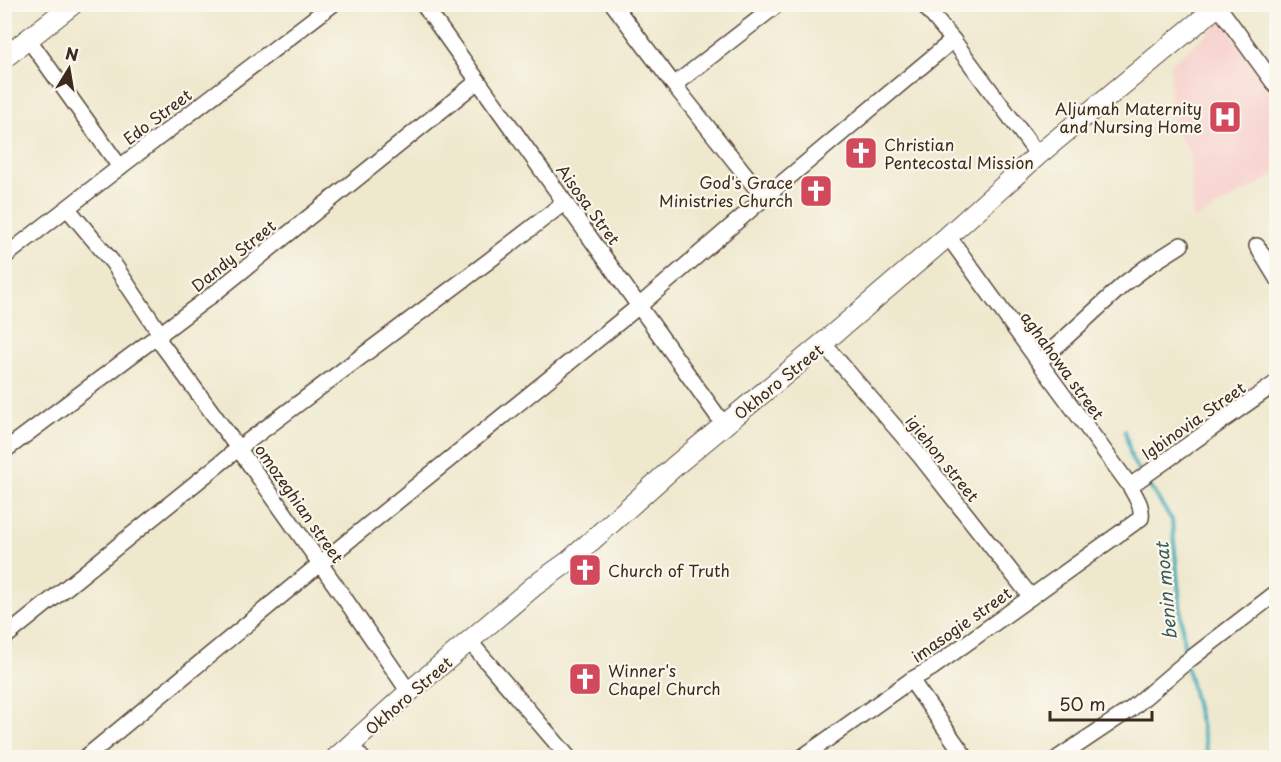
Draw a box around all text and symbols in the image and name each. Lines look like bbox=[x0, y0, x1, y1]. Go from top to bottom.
north arrow bbox=[39, 39, 99, 99]
text: N bbox=[64, 40, 81, 66]
street label: Edo Street bbox=[118, 82, 197, 150]
place label: Aljumah Maternity and Nursing Home bbox=[1055, 96, 1202, 138]
hospital icon: Aljumah Maternity and Nursing Home bbox=[1207, 99, 1243, 135]
place label: Christian Pentecostal Mission bbox=[884, 132, 1034, 174]
church icon: Christian Pentecostal Mission bbox=[843, 135, 879, 171]
street label: Aisosa Stret bbox=[552, 159, 627, 250]
place label: God's Grace Ministries Church bbox=[659, 170, 793, 212]
church icon: God's Grace Ministries Church bbox=[798, 173, 834, 209]
street label: Dandy Street bbox=[186, 213, 281, 297]
street label: aghahowa street bbox=[1015, 306, 1111, 425]
street label: Okhoro Street bbox=[728, 337, 828, 425]
street label: Igbinovia Street bbox=[1136, 375, 1250, 465]
street label: igiehon street bbox=[901, 410, 986, 507]
street label: omozeghian street bbox=[250, 439, 350, 568]
water label: benin moat bbox=[1147, 539, 1183, 641]
church icon: Church of Truth bbox=[567, 552, 603, 588]
place label: Church of Truth bbox=[608, 558, 730, 582]
street label: imasogie street bbox=[906, 580, 1016, 667]
street label: Okhoro Street bbox=[359, 650, 457, 740]
place label: Winner's Chapel Church bbox=[608, 658, 721, 700]
church icon: Winner's Chapel Church bbox=[567, 661, 603, 697]
scale bar bbox=[1050, 684, 1152, 722]
text: 50 m bbox=[1059, 690, 1106, 717]

